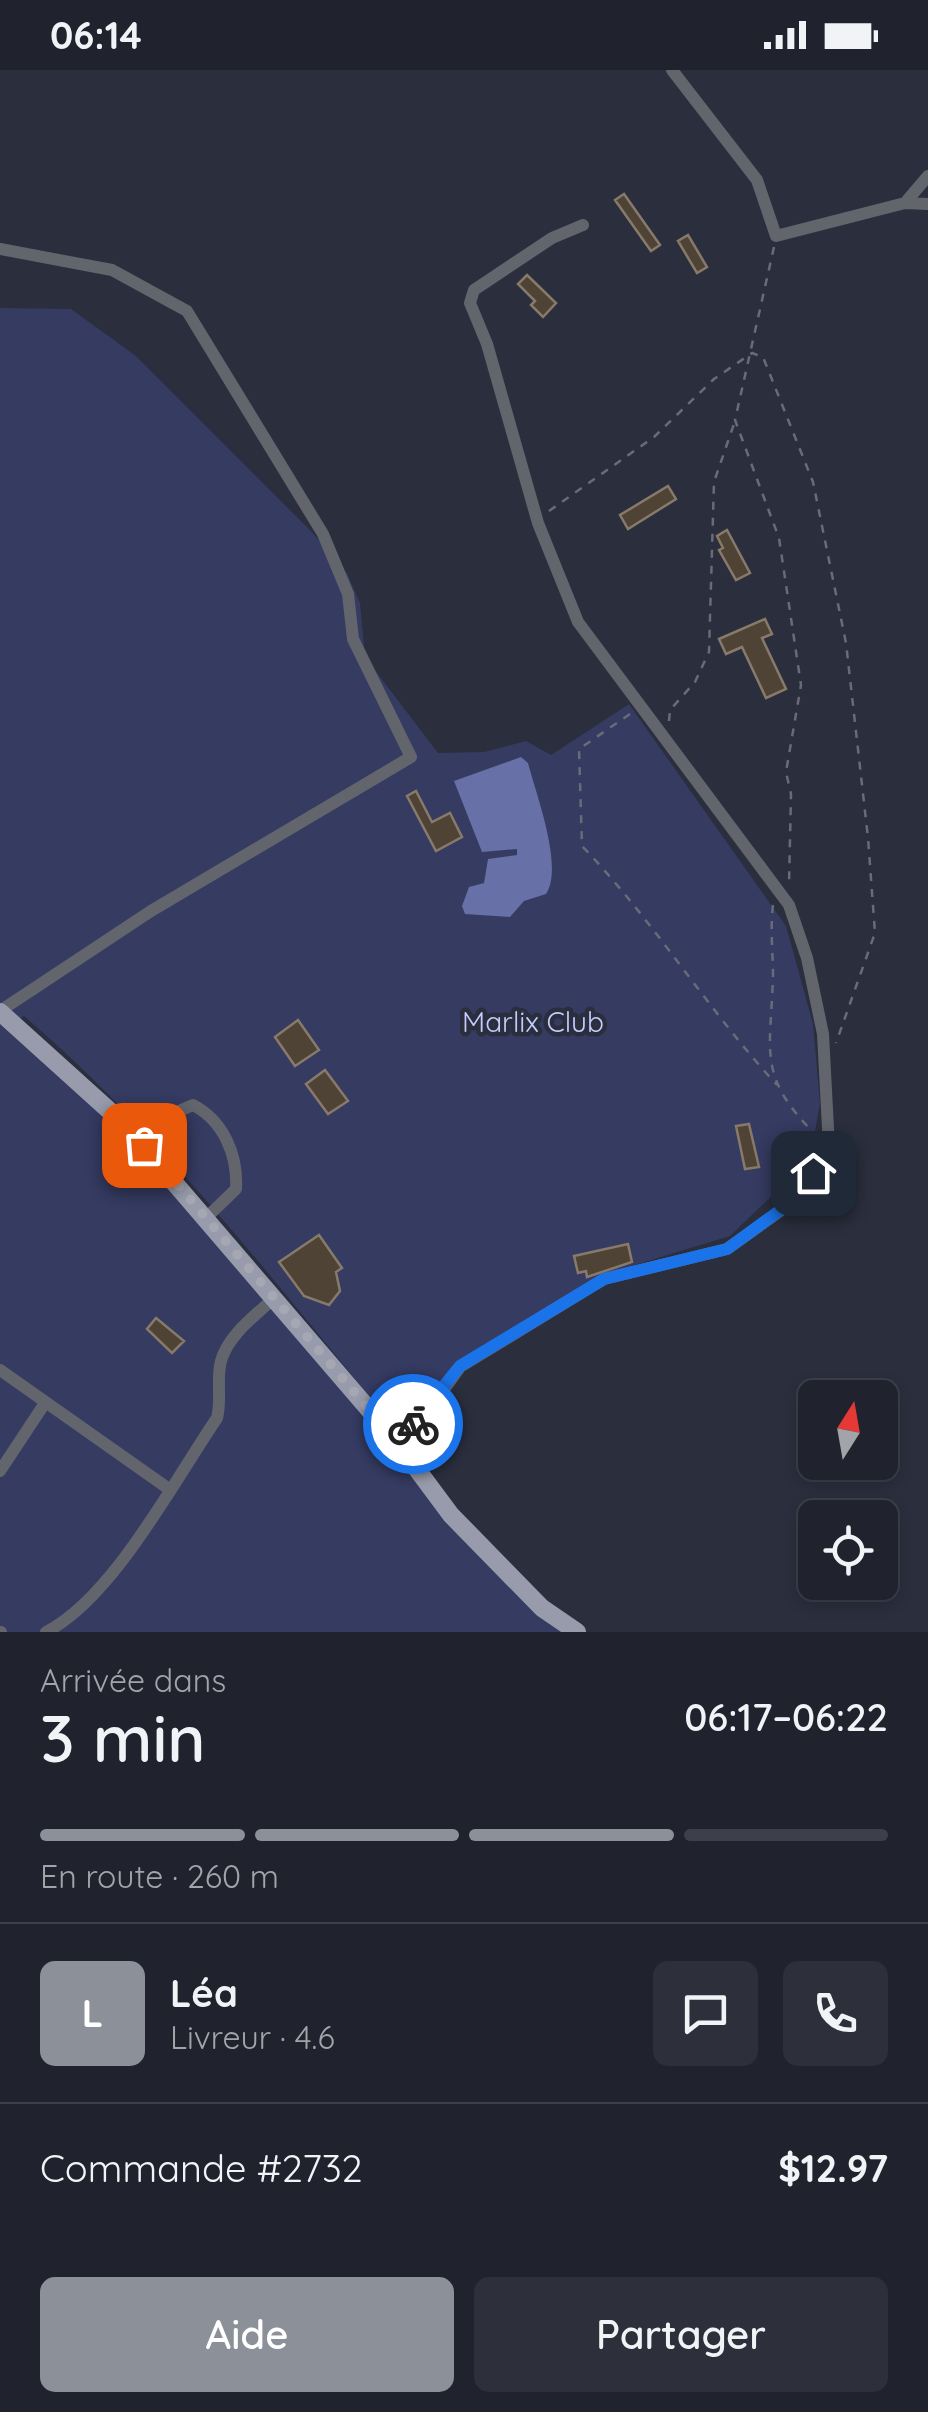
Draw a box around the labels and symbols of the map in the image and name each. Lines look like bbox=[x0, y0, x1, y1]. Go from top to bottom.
park label: Marlix Club bbox=[462, 1004, 604, 1039]
pin bbox=[102, 1103, 187, 1188]
pin bbox=[771, 1131, 856, 1216]
courier bbox=[363, 1374, 463, 1474]
north arrow bbox=[798, 1380, 898, 1480]

